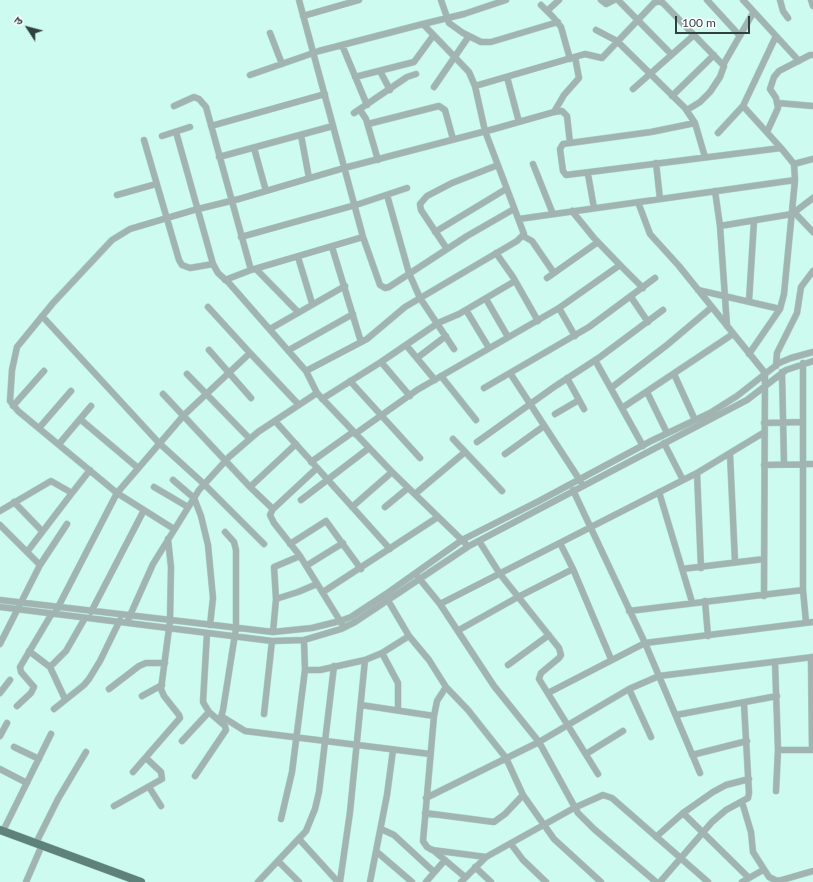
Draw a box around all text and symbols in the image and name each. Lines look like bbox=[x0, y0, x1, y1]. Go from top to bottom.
north arrow bbox=[8, 8, 48, 48]
scale bar bbox=[677, 8, 752, 34]
text: उ bbox=[11, 14, 25, 27]
text: 100 m bbox=[682, 15, 716, 30]

